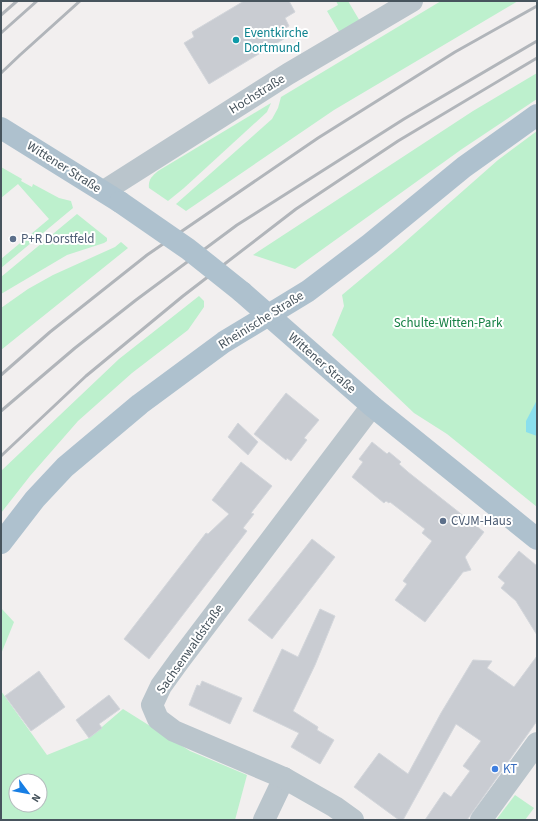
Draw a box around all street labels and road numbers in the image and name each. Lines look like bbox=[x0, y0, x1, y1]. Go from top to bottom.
street label: Hochstraße bbox=[226, 70, 288, 118]
street label: Wittener Straße bbox=[23, 137, 105, 197]
street label: Rheinische Straße bbox=[215, 286, 307, 354]
street label: Wittener Straße bbox=[284, 328, 360, 398]
street label: Sachsenwaldstraße bbox=[152, 600, 228, 698]

